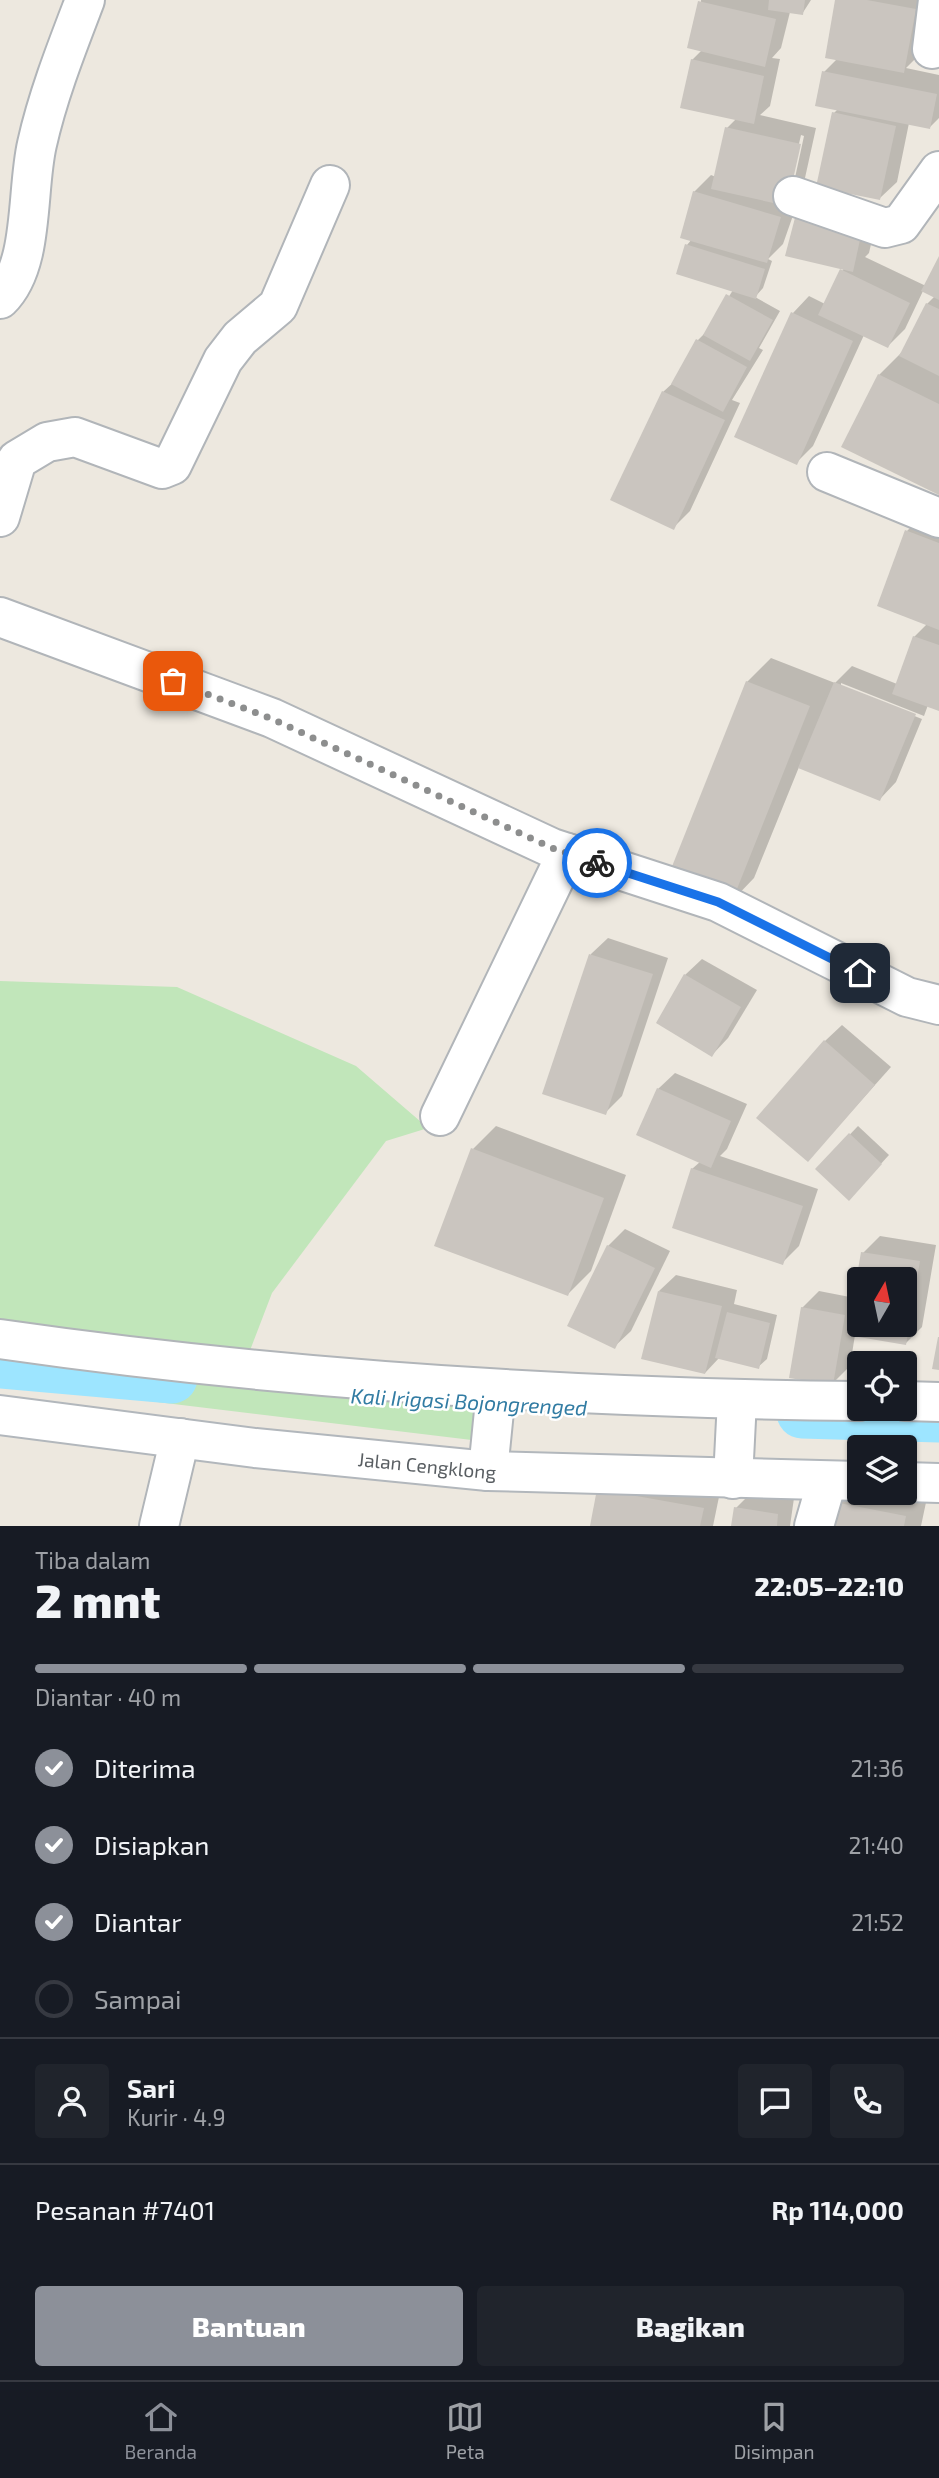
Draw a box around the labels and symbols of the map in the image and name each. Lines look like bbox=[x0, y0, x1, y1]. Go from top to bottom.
pin bbox=[143, 651, 203, 711]
courier bbox=[562, 828, 632, 898]
pin bbox=[830, 943, 890, 1003]
north arrow bbox=[847, 1267, 917, 1337]
water label: Kali Irigasi Bojongrenged bbox=[350, 1382, 588, 1421]
street label: Jalan Cengklong bbox=[357, 1447, 497, 1483]

